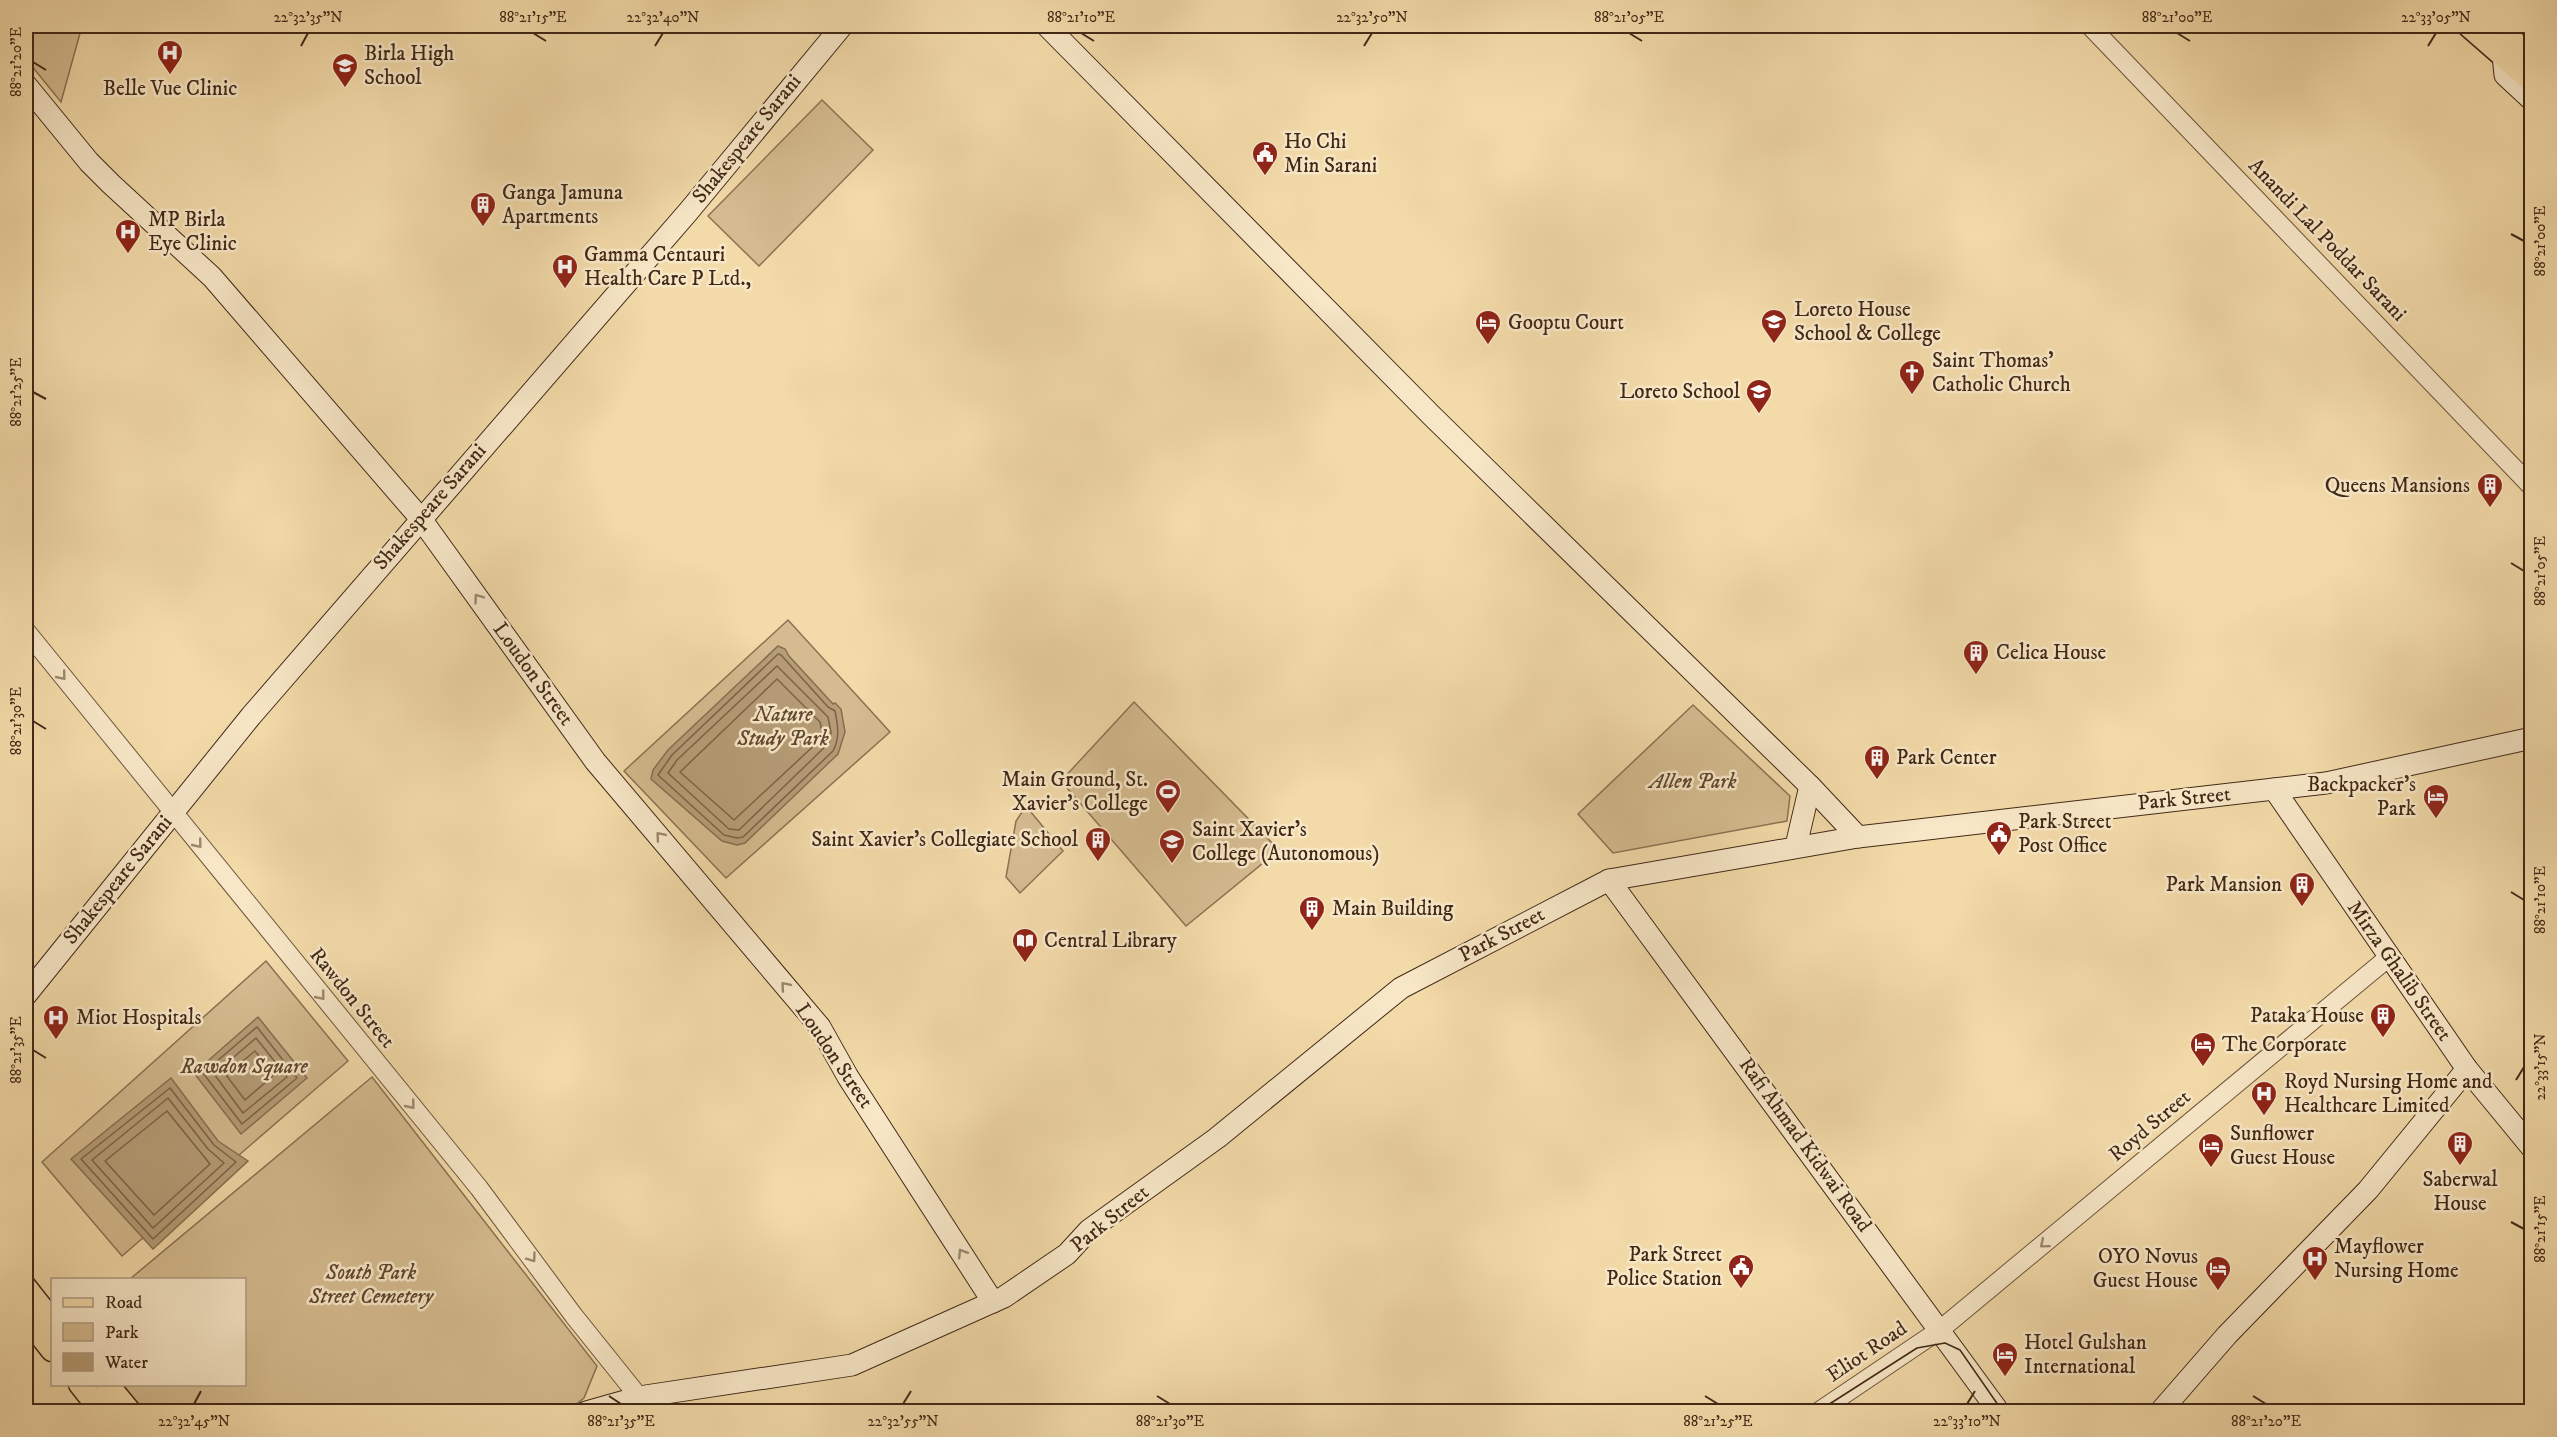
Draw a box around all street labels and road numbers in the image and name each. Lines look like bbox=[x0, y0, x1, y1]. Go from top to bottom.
street label: Shakespeare Sarani bbox=[687, 69, 807, 209]
street label: Anandi Lal Poddar Sarani bbox=[2242, 153, 2412, 327]
street label: Shakespeare Sarani bbox=[368, 438, 492, 576]
street label: Loudon Street bbox=[487, 617, 579, 731]
street label: Park Street bbox=[2136, 781, 2232, 817]
street label: Shakespeare Sarani bbox=[58, 810, 178, 950]
street label: Mirza Ghalib Street bbox=[2341, 896, 2457, 1046]
street label: Park Street bbox=[1455, 901, 1550, 968]
street label: Rawdon Street bbox=[304, 942, 401, 1054]
street label: Loudon Street bbox=[789, 998, 879, 1114]
street label: Rafi Ahmad Kidwai Road bbox=[1733, 1053, 1877, 1238]
street label: Royd Street bbox=[2104, 1084, 2196, 1168]
street label: Park Street bbox=[1066, 1179, 1155, 1258]
street label: Eliot Road bbox=[1822, 1315, 1913, 1388]

